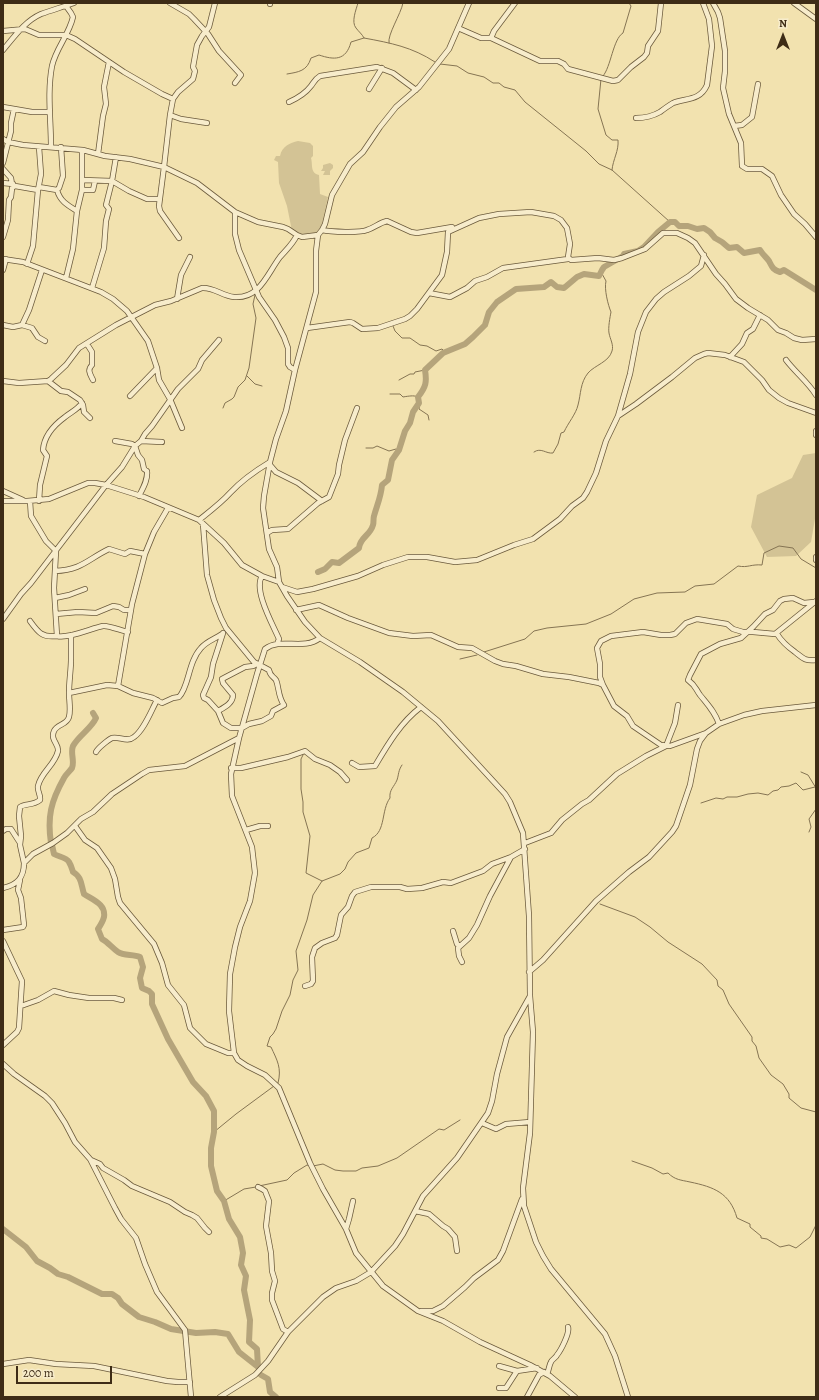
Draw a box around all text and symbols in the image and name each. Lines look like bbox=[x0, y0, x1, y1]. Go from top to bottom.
north arrow bbox=[763, 16, 803, 56]
text: N bbox=[779, 16, 787, 31]
scale bar bbox=[18, 1358, 114, 1384]
text: 200 m bbox=[23, 1365, 54, 1381]

